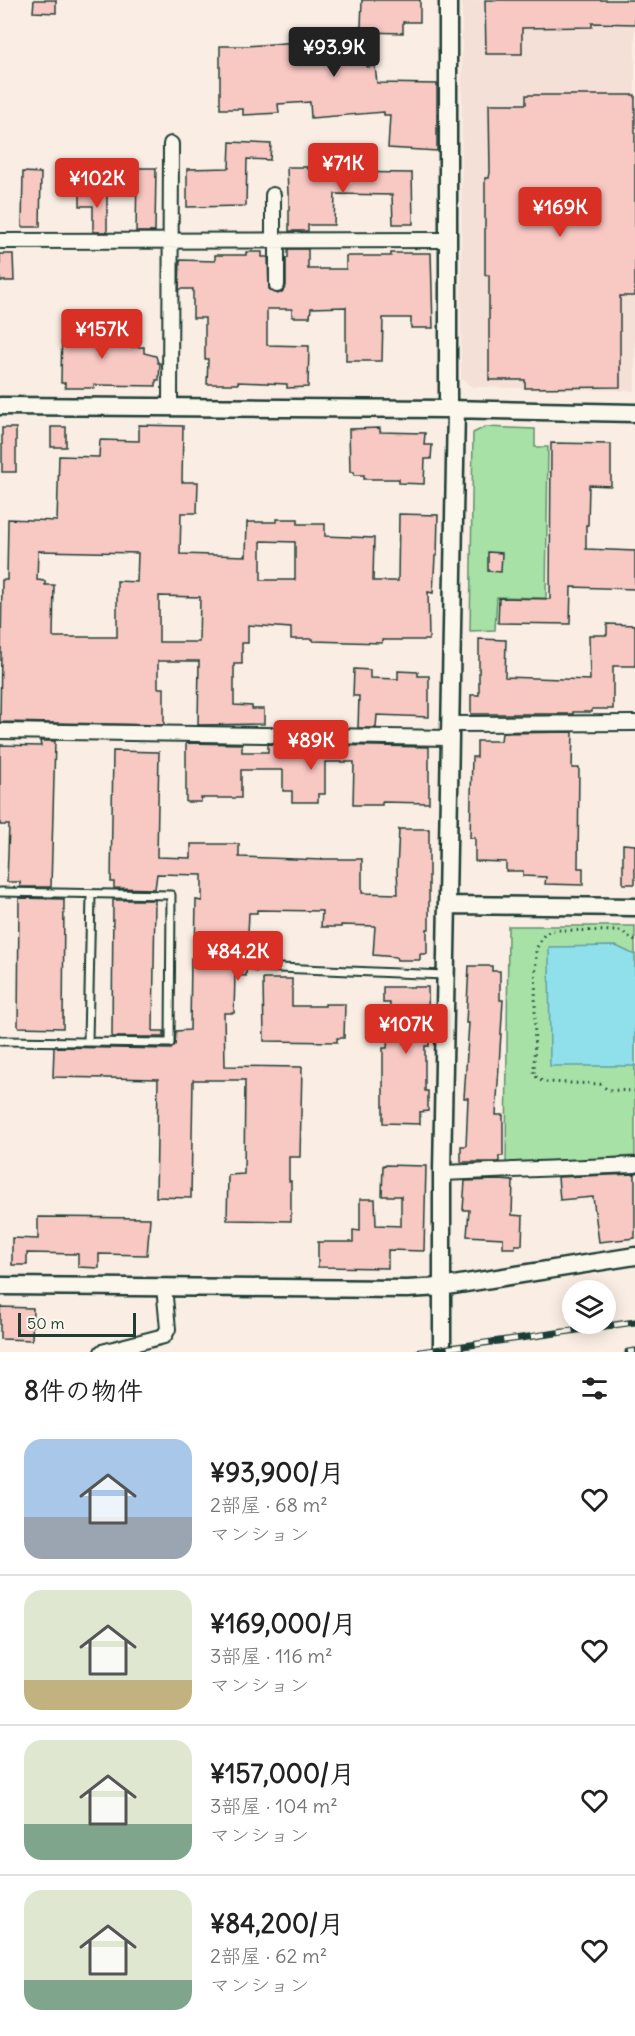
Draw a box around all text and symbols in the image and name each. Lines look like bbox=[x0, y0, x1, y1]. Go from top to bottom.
pin: ¥93.9K bbox=[285, 27, 383, 78]
text: ¥93.9K bbox=[303, 34, 365, 59]
pin: ¥71K bbox=[307, 143, 379, 194]
text: ¥71K bbox=[322, 150, 364, 175]
pin: ¥102K bbox=[55, 158, 139, 209]
text: ¥102K bbox=[69, 165, 125, 190]
pin: ¥169K bbox=[518, 187, 602, 238]
text: ¥169K bbox=[532, 194, 588, 219]
pin: ¥157K bbox=[60, 309, 144, 360]
text: ¥157K bbox=[75, 316, 129, 341]
pin: ¥89K bbox=[275, 720, 347, 771]
text: ¥89K bbox=[287, 727, 335, 752]
pin: ¥84.2K bbox=[189, 931, 287, 982]
text: ¥84.2K bbox=[207, 938, 269, 963]
pin: ¥107K bbox=[364, 1004, 448, 1055]
text: ¥107K bbox=[379, 1011, 433, 1036]
map controls bbox=[562, 1280, 616, 1334]
button: layers bbox=[562, 1280, 616, 1334]
scale bar bbox=[18, 1310, 136, 1338]
text: 50 m bbox=[27, 1313, 65, 1333]
icon: filters bbox=[578, 1372, 611, 1405]
text: 8件の物件 bbox=[24, 1374, 143, 1407]
text: ¥93,900/月 bbox=[210, 1456, 345, 1489]
icon: home bbox=[72, 1463, 144, 1535]
icon: heart bbox=[578, 1483, 611, 1516]
text: 2部屋 · 68 m² bbox=[210, 1492, 328, 1517]
text: マンション bbox=[210, 1521, 309, 1546]
text: ¥169,000/月 bbox=[210, 1607, 357, 1640]
icon: home bbox=[72, 1614, 144, 1686]
icon: heart bbox=[578, 1634, 611, 1667]
text: 3部屋 · 116 m² bbox=[210, 1643, 333, 1668]
text: マンション bbox=[210, 1672, 309, 1697]
text: ¥157,000/月 bbox=[210, 1757, 355, 1790]
icon: home bbox=[72, 1764, 144, 1836]
icon: heart bbox=[578, 1784, 611, 1817]
text: 3部屋 · 104 m² bbox=[210, 1793, 338, 1818]
text: マンション bbox=[210, 1822, 309, 1847]
text: ¥84,200/月 bbox=[210, 1907, 344, 1940]
icon: home bbox=[72, 1914, 144, 1986]
icon: heart bbox=[578, 1934, 611, 1967]
text: 2部屋 · 62 m² bbox=[210, 1943, 327, 1968]
text: マンション bbox=[210, 1972, 309, 1997]

